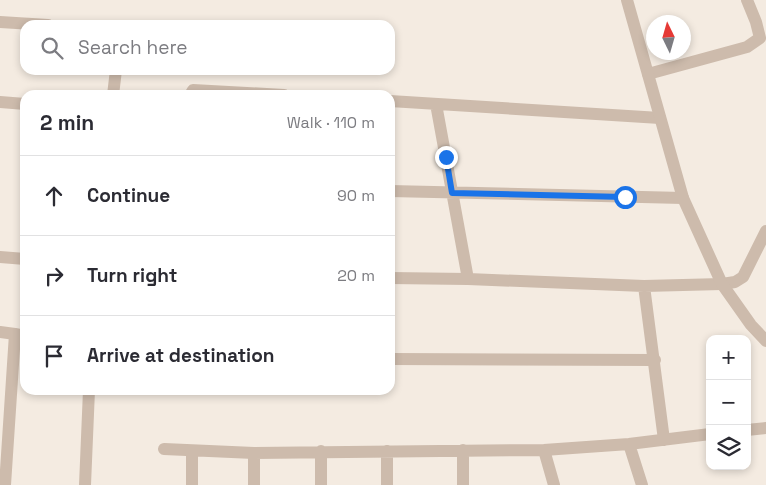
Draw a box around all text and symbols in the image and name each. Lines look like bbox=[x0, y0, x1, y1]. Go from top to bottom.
north arrow bbox=[646, 15, 691, 60]
search box bbox=[20, 20, 395, 75]
icon: search bbox=[38, 34, 66, 62]
text: Search here bbox=[78, 35, 188, 60]
text: 2 min bbox=[40, 109, 94, 136]
text: Walk · 110 m bbox=[287, 112, 375, 133]
route end bbox=[435, 146, 458, 169]
icon: ahead bbox=[40, 182, 68, 210]
text: Continue bbox=[87, 183, 170, 208]
text: 90 m bbox=[337, 185, 375, 206]
route start bbox=[614, 186, 637, 209]
icon: right bbox=[40, 262, 68, 290]
text: Turn right bbox=[87, 263, 177, 288]
text: 20 m bbox=[337, 265, 375, 286]
map controls bbox=[706, 335, 751, 470]
button: + bbox=[706, 335, 751, 380]
icon: arrive bbox=[40, 342, 68, 370]
text: Arrive at destination bbox=[87, 343, 275, 368]
button: − bbox=[706, 380, 751, 425]
button: layers bbox=[706, 425, 751, 470]

